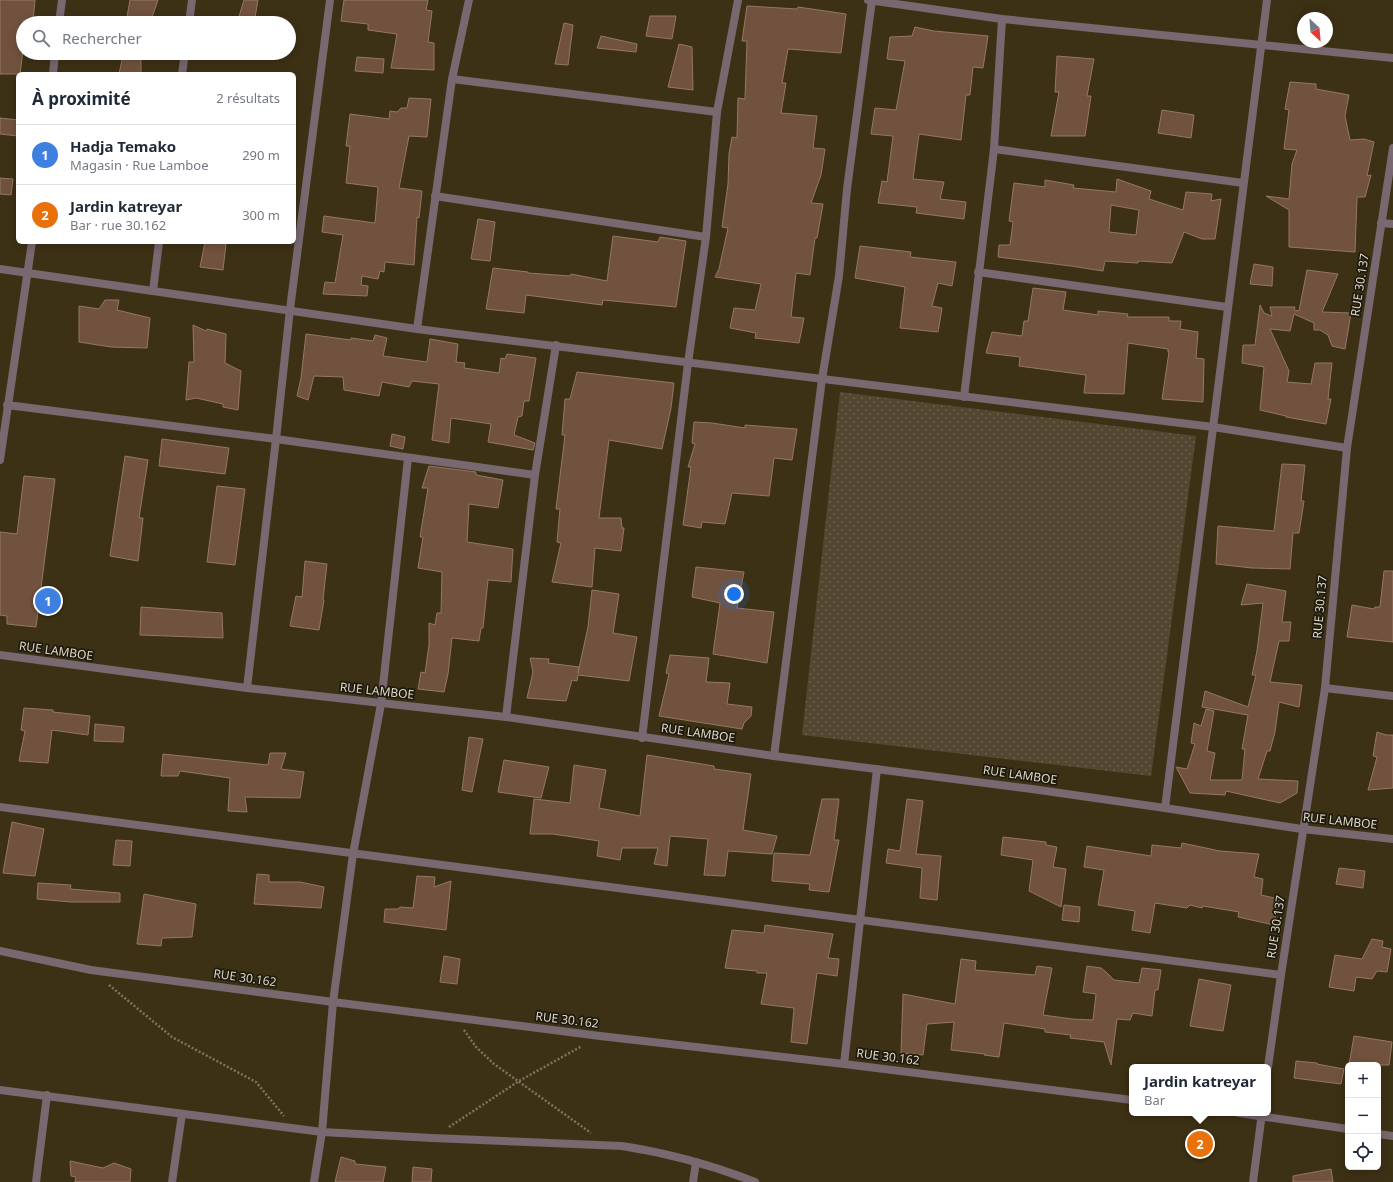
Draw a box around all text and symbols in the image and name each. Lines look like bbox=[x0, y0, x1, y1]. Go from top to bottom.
north arrow bbox=[1297, 12, 1333, 48]
search box bbox=[16, 16, 296, 60]
icon: search bbox=[30, 27, 52, 49]
text: Rechercher bbox=[62, 28, 142, 48]
text: À proximité bbox=[32, 87, 131, 110]
text: 2 résultats bbox=[216, 89, 280, 107]
text: Hadja Temako bbox=[70, 136, 176, 156]
text: 1 bbox=[41, 146, 49, 164]
text: 290 m bbox=[242, 146, 280, 164]
text: Magasin · Rue Lamboe bbox=[70, 156, 209, 174]
text: Jardin katreyar bbox=[70, 196, 182, 216]
text: 2 bbox=[41, 206, 49, 224]
text: 300 m bbox=[242, 206, 280, 224]
text: Bar · rue 30.162 bbox=[70, 216, 166, 234]
street label: RUE 30.137 bbox=[1346, 252, 1373, 318]
street label: RUE 30.137 bbox=[1308, 574, 1331, 639]
your location bbox=[724, 584, 744, 604]
pin: 1 bbox=[35, 586, 61, 616]
street label: RUE LAMBOE bbox=[18, 637, 94, 664]
street label: RUE LAMBOE bbox=[339, 678, 415, 703]
street label: RUE LAMBOE bbox=[660, 719, 736, 746]
street label: RUE LAMBOE bbox=[982, 761, 1058, 788]
street label: RUE LAMBOE bbox=[1302, 808, 1378, 833]
street label: RUE 30.137 bbox=[1262, 894, 1289, 960]
street label: RUE 30.162 bbox=[212, 965, 278, 990]
street label: RUE 30.162 bbox=[534, 1007, 600, 1032]
street label: RUE 30.162 bbox=[855, 1044, 921, 1069]
map controls bbox=[1345, 1062, 1381, 1170]
button: + bbox=[1345, 1062, 1381, 1098]
popup bbox=[1129, 1064, 1271, 1116]
text: Jardin katreyar bbox=[1144, 1071, 1256, 1091]
text: Bar bbox=[1144, 1091, 1165, 1109]
button: − bbox=[1345, 1098, 1381, 1134]
pin: 2 bbox=[1187, 1129, 1213, 1159]
button: locate bbox=[1345, 1134, 1381, 1170]

